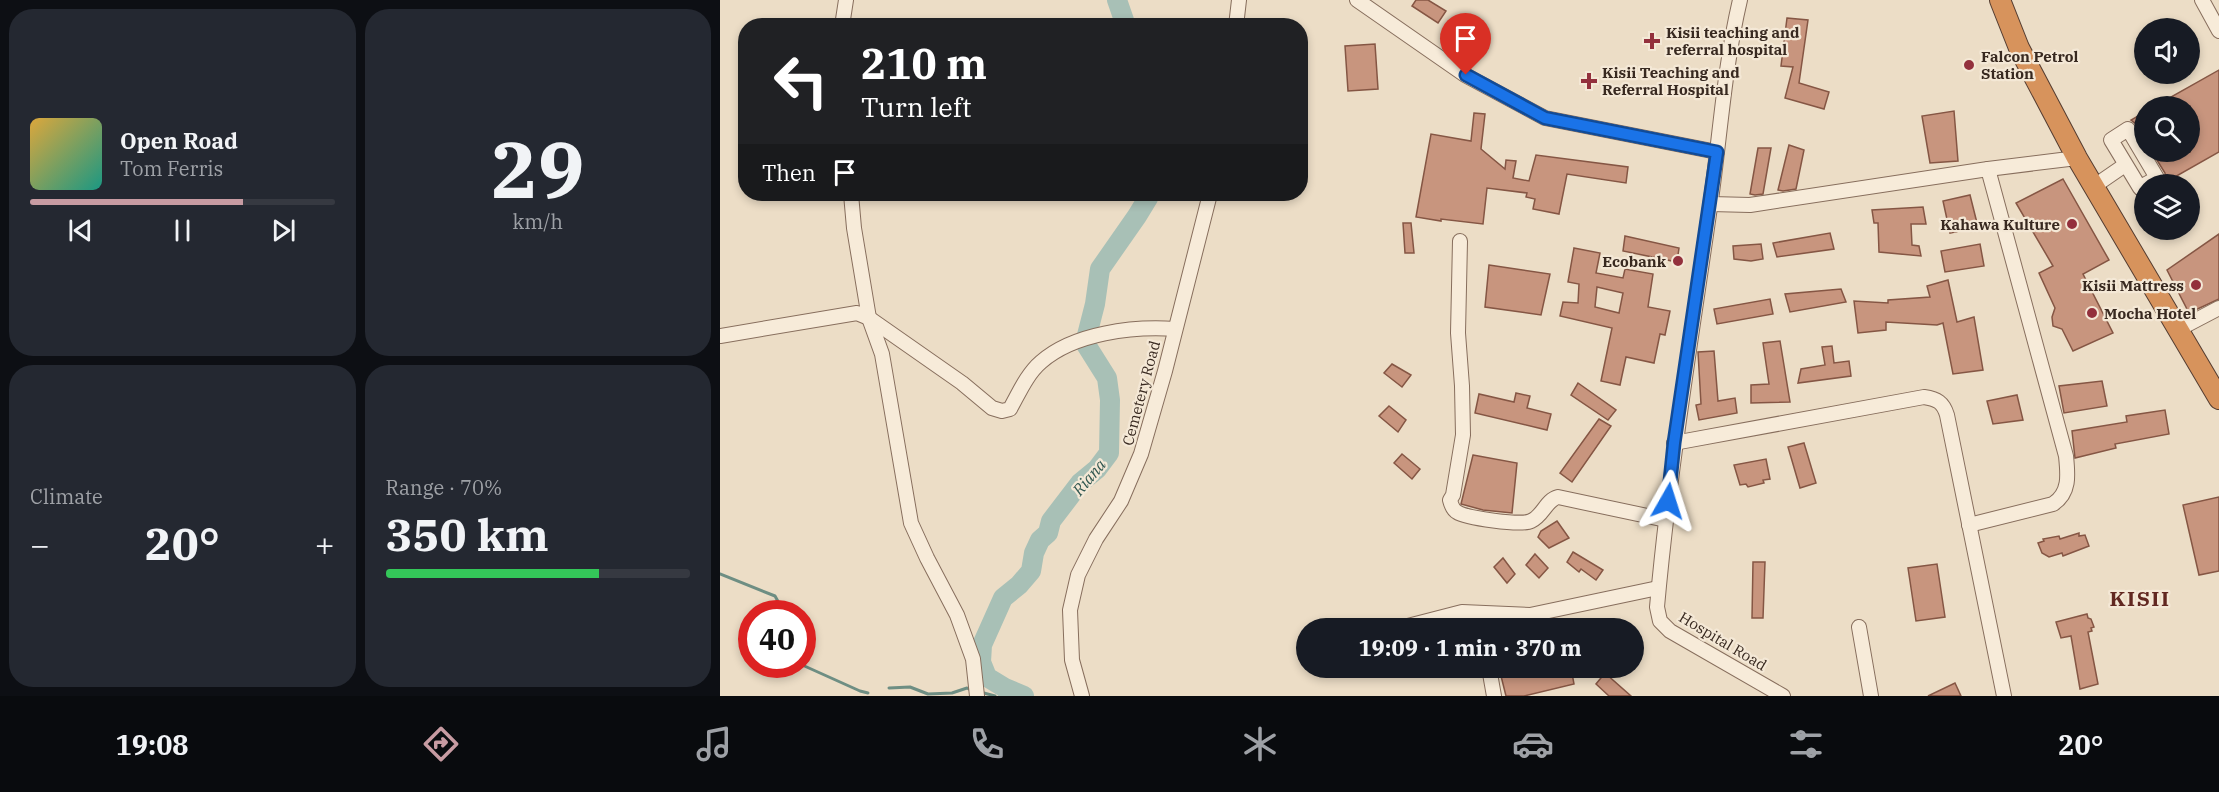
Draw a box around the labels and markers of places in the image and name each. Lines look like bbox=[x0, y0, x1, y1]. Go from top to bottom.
pin bbox=[1440, 13, 1491, 75]
place label: Kisii teaching and referral hospital bbox=[1666, 23, 1800, 59]
marker: Kisii teaching and referral hospital bbox=[1643, 32, 1661, 50]
place label: Falcon Petrol Station bbox=[1981, 47, 2079, 83]
marker: Falcon Petrol Station bbox=[1962, 58, 1976, 72]
place label: Kisii Teaching and Referral Hospital bbox=[1602, 63, 1740, 99]
marker: Kisii Teaching and Referral Hospital bbox=[1580, 72, 1598, 90]
place label: Kahawa Kulture bbox=[1940, 215, 2060, 234]
marker: Kahawa Kulture bbox=[2065, 217, 2079, 231]
place label: Ecobank bbox=[1602, 252, 1667, 271]
marker: Ecobank bbox=[1671, 254, 1685, 268]
place label: Kisii Mattress bbox=[2082, 276, 2184, 295]
marker: Kisii Mattress bbox=[2189, 278, 2203, 292]
place label: Mocha Hotel bbox=[2104, 304, 2196, 323]
marker: Mocha Hotel bbox=[2085, 306, 2099, 320]

